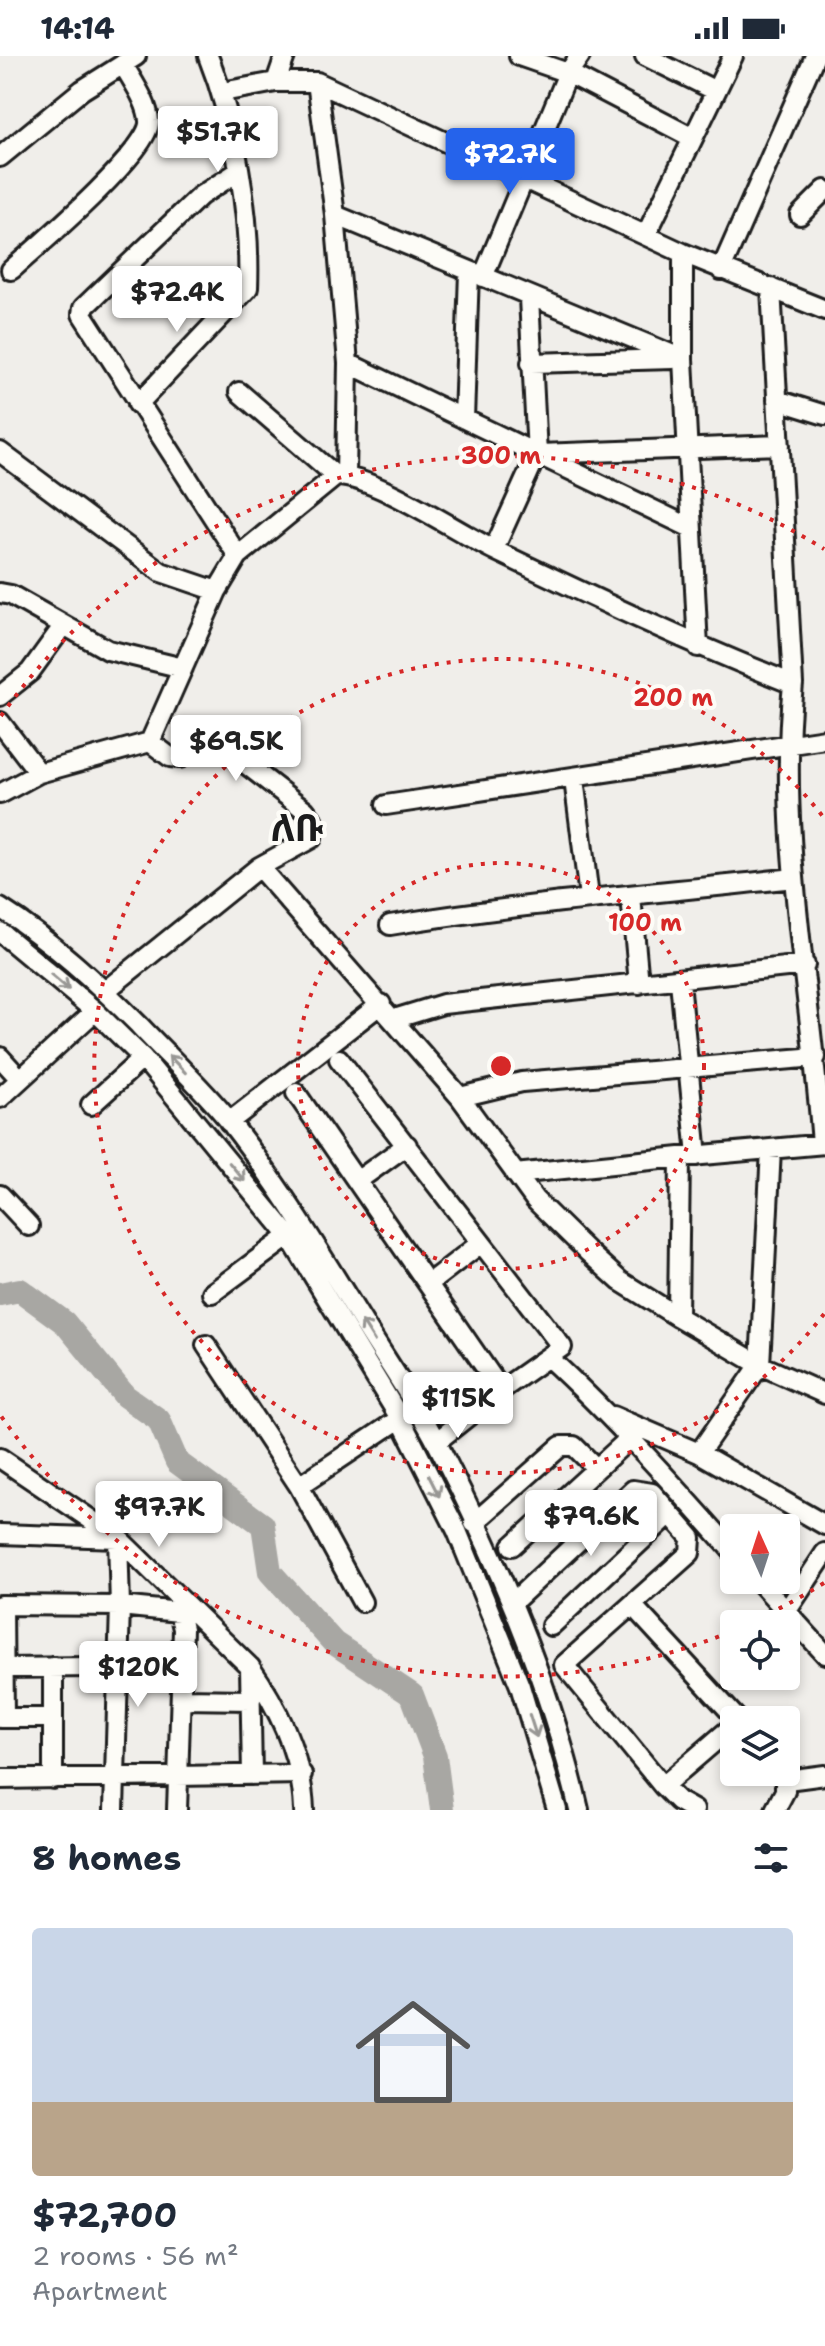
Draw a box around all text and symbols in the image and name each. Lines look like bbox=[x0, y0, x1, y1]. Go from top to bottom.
text: 14:14 bbox=[40, 8, 115, 49]
pin: $51.7K bbox=[153, 106, 283, 174]
text: $51.7K bbox=[176, 114, 260, 149]
pin: $72.7K bbox=[445, 128, 575, 196]
text: $72.7K bbox=[464, 136, 556, 171]
pin: $72.4K bbox=[112, 266, 242, 334]
text: $72.4K bbox=[130, 274, 224, 309]
text: 300 m bbox=[461, 440, 541, 472]
text: 200 m bbox=[633, 682, 713, 714]
pin: $69.5K bbox=[171, 715, 301, 783]
text: $69.5K bbox=[189, 723, 283, 758]
district label: ለቡ bbox=[271, 802, 324, 853]
text: 100 m bbox=[608, 907, 682, 939]
one-way arrow bbox=[49, 973, 70, 991]
centre of rings bbox=[487, 1052, 515, 1080]
one-way arrow bbox=[167, 1054, 186, 1074]
one-way arrow bbox=[228, 1161, 246, 1181]
one-way arrow bbox=[360, 1320, 376, 1343]
pin: $115K bbox=[402, 1372, 514, 1440]
text: $115K bbox=[421, 1380, 495, 1415]
one-way arrow bbox=[427, 1473, 442, 1497]
pin: $97.7K bbox=[94, 1481, 224, 1549]
text: $97.7K bbox=[113, 1489, 205, 1524]
pin: $79.6K bbox=[526, 1490, 656, 1558]
text: $79.6K bbox=[543, 1498, 639, 1533]
north arrow bbox=[720, 1514, 800, 1594]
map controls bbox=[720, 1514, 800, 1786]
button: locate bbox=[720, 1610, 800, 1690]
pin: $120K bbox=[82, 1641, 194, 1709]
text: $120K bbox=[97, 1649, 179, 1684]
button: layers bbox=[720, 1706, 800, 1786]
one-way arrow bbox=[526, 1712, 541, 1738]
text: 8 homes bbox=[32, 1835, 181, 1881]
icon: filters bbox=[749, 1836, 793, 1880]
icon: home bbox=[341, 1980, 485, 2124]
text: $72,700 bbox=[32, 2192, 177, 2238]
text: 2 rooms · 56 m² bbox=[32, 2238, 239, 2273]
text: Apartment bbox=[32, 2273, 168, 2308]

